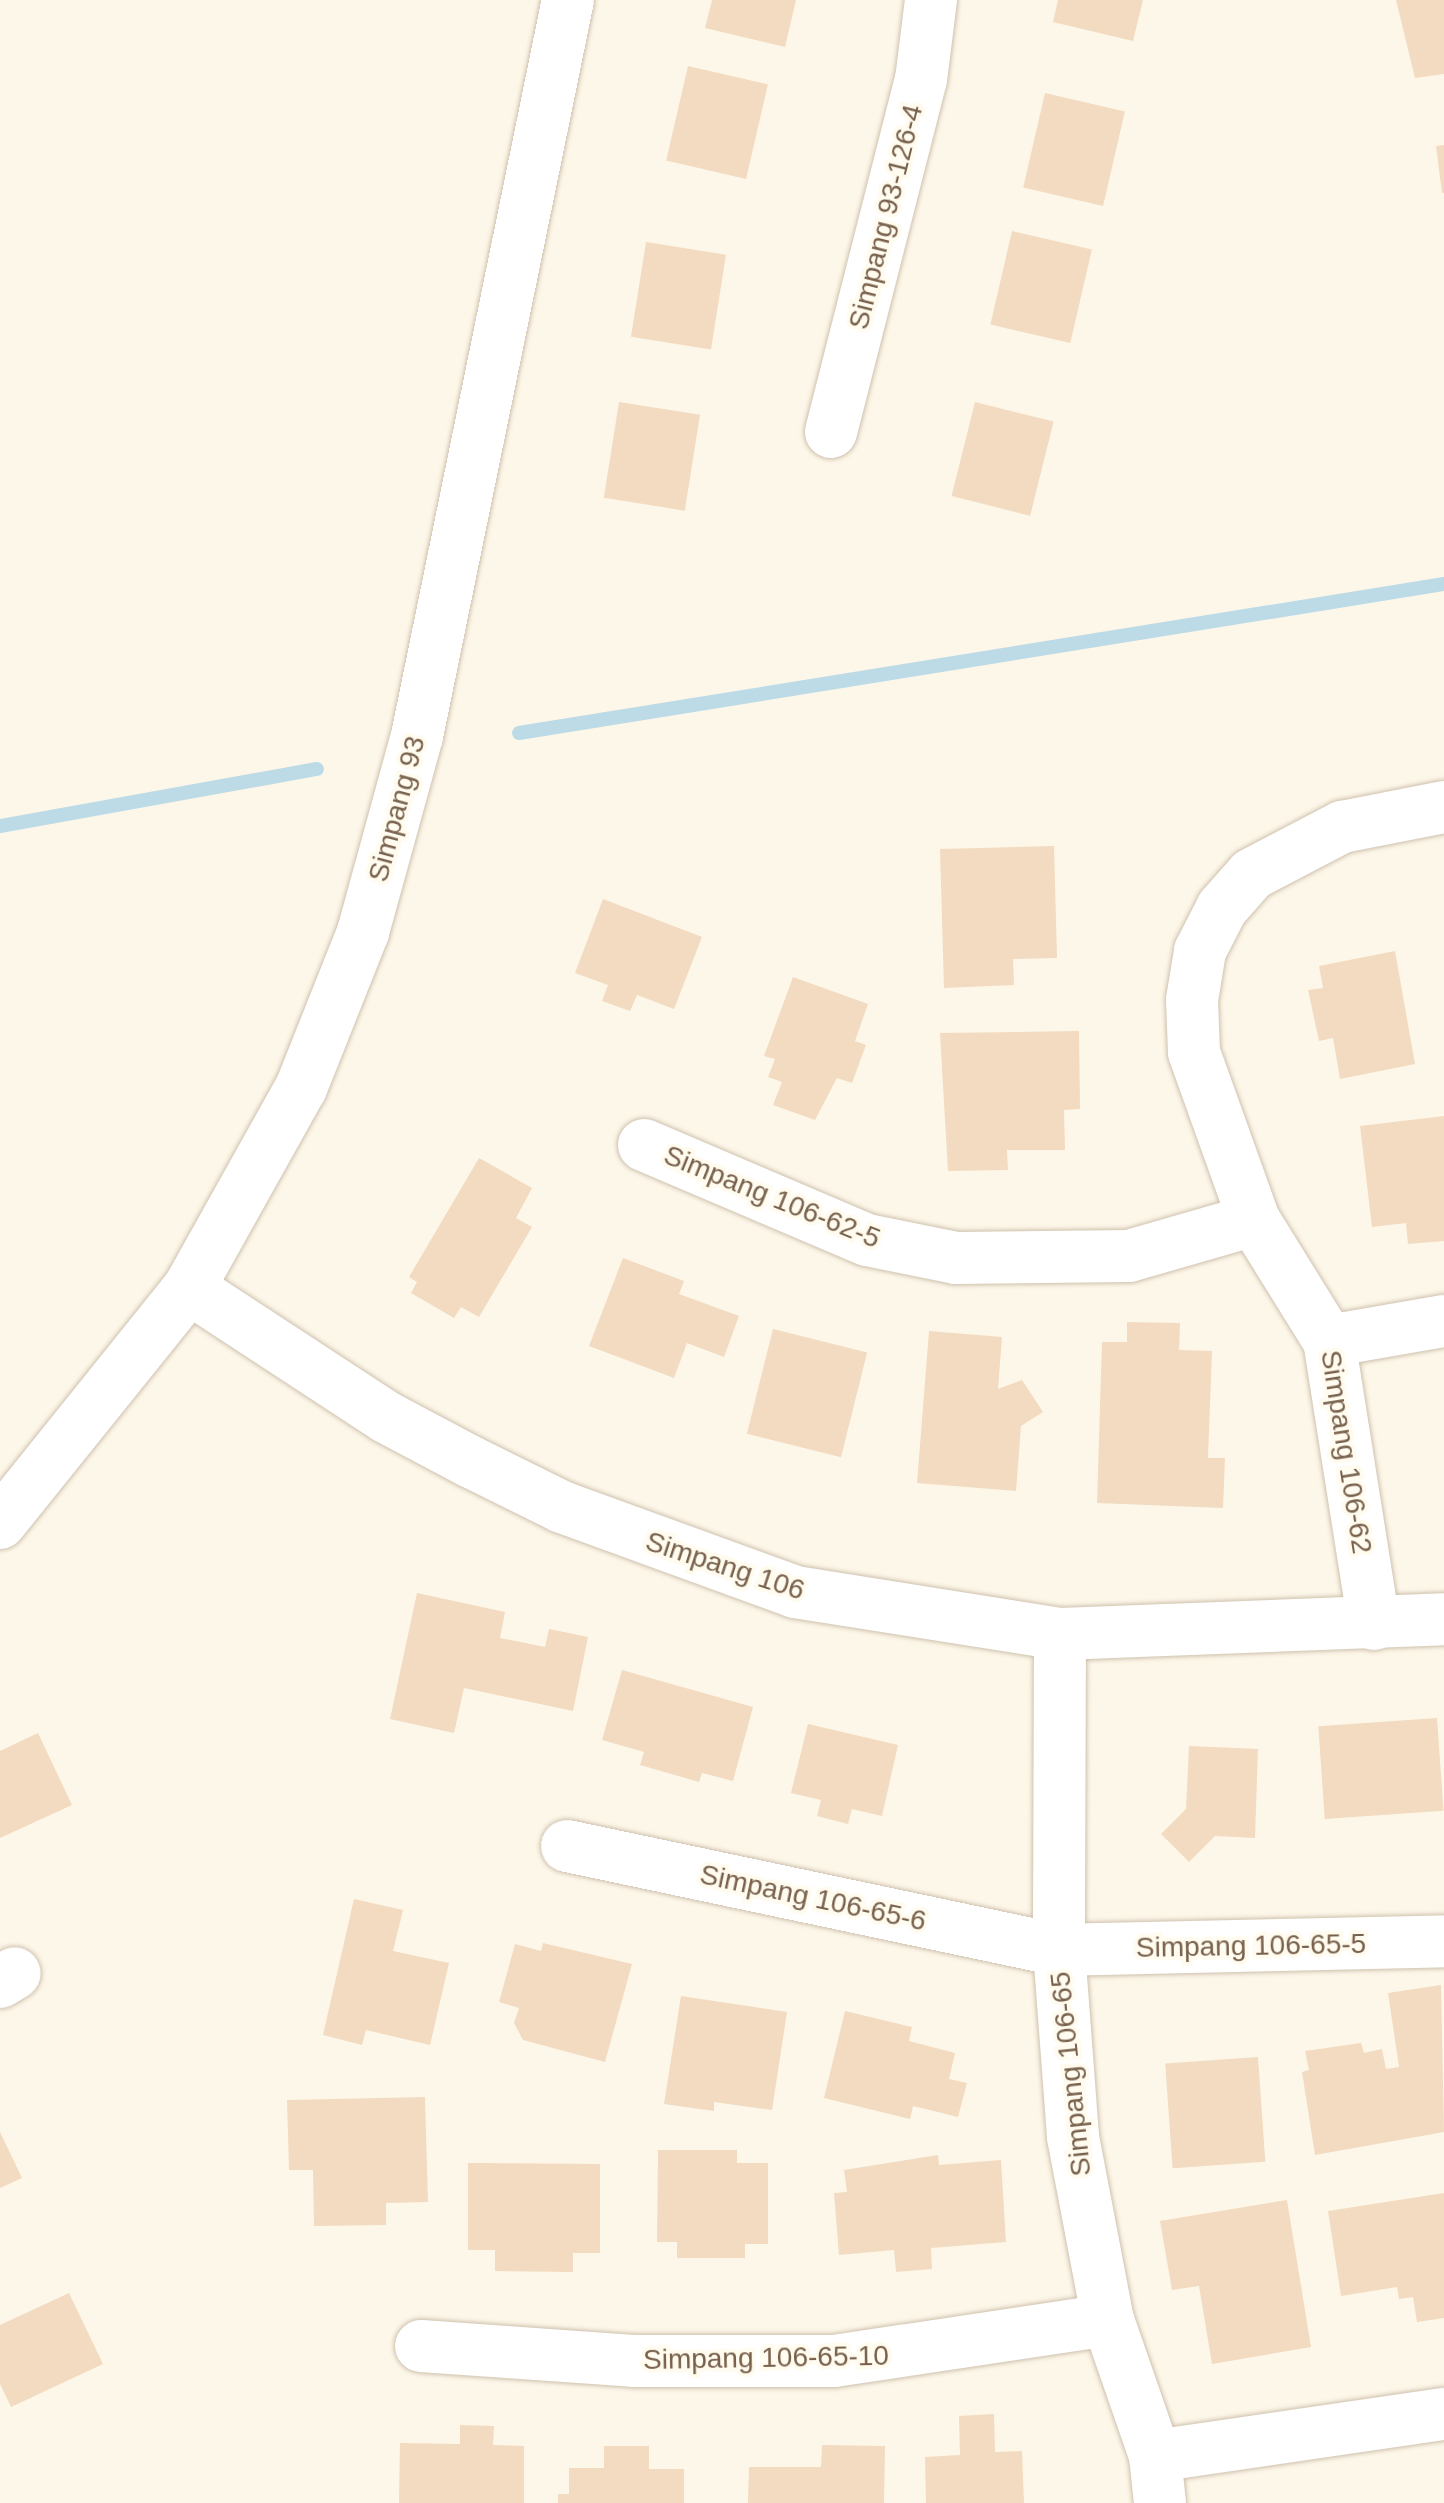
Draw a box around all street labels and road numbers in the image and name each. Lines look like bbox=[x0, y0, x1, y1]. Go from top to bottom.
street label: Simpang 93-126-4 bbox=[842, 101, 930, 333]
street label: Simpang 93 bbox=[361, 732, 433, 886]
street label: Simpang 106-62-5 bbox=[659, 1138, 885, 1256]
street label: Simpang 106-62 bbox=[1313, 1348, 1379, 1556]
street label: Simpang 106 bbox=[641, 1525, 809, 1607]
street label: Simpang 106-65-6 bbox=[697, 1858, 929, 1938]
street label: Simpang 106-65-5 bbox=[1136, 1927, 1366, 1965]
street label: Simpang 106-65 bbox=[1044, 1970, 1098, 2178]
street label: Simpang 106-65-10 bbox=[643, 2339, 889, 2377]

